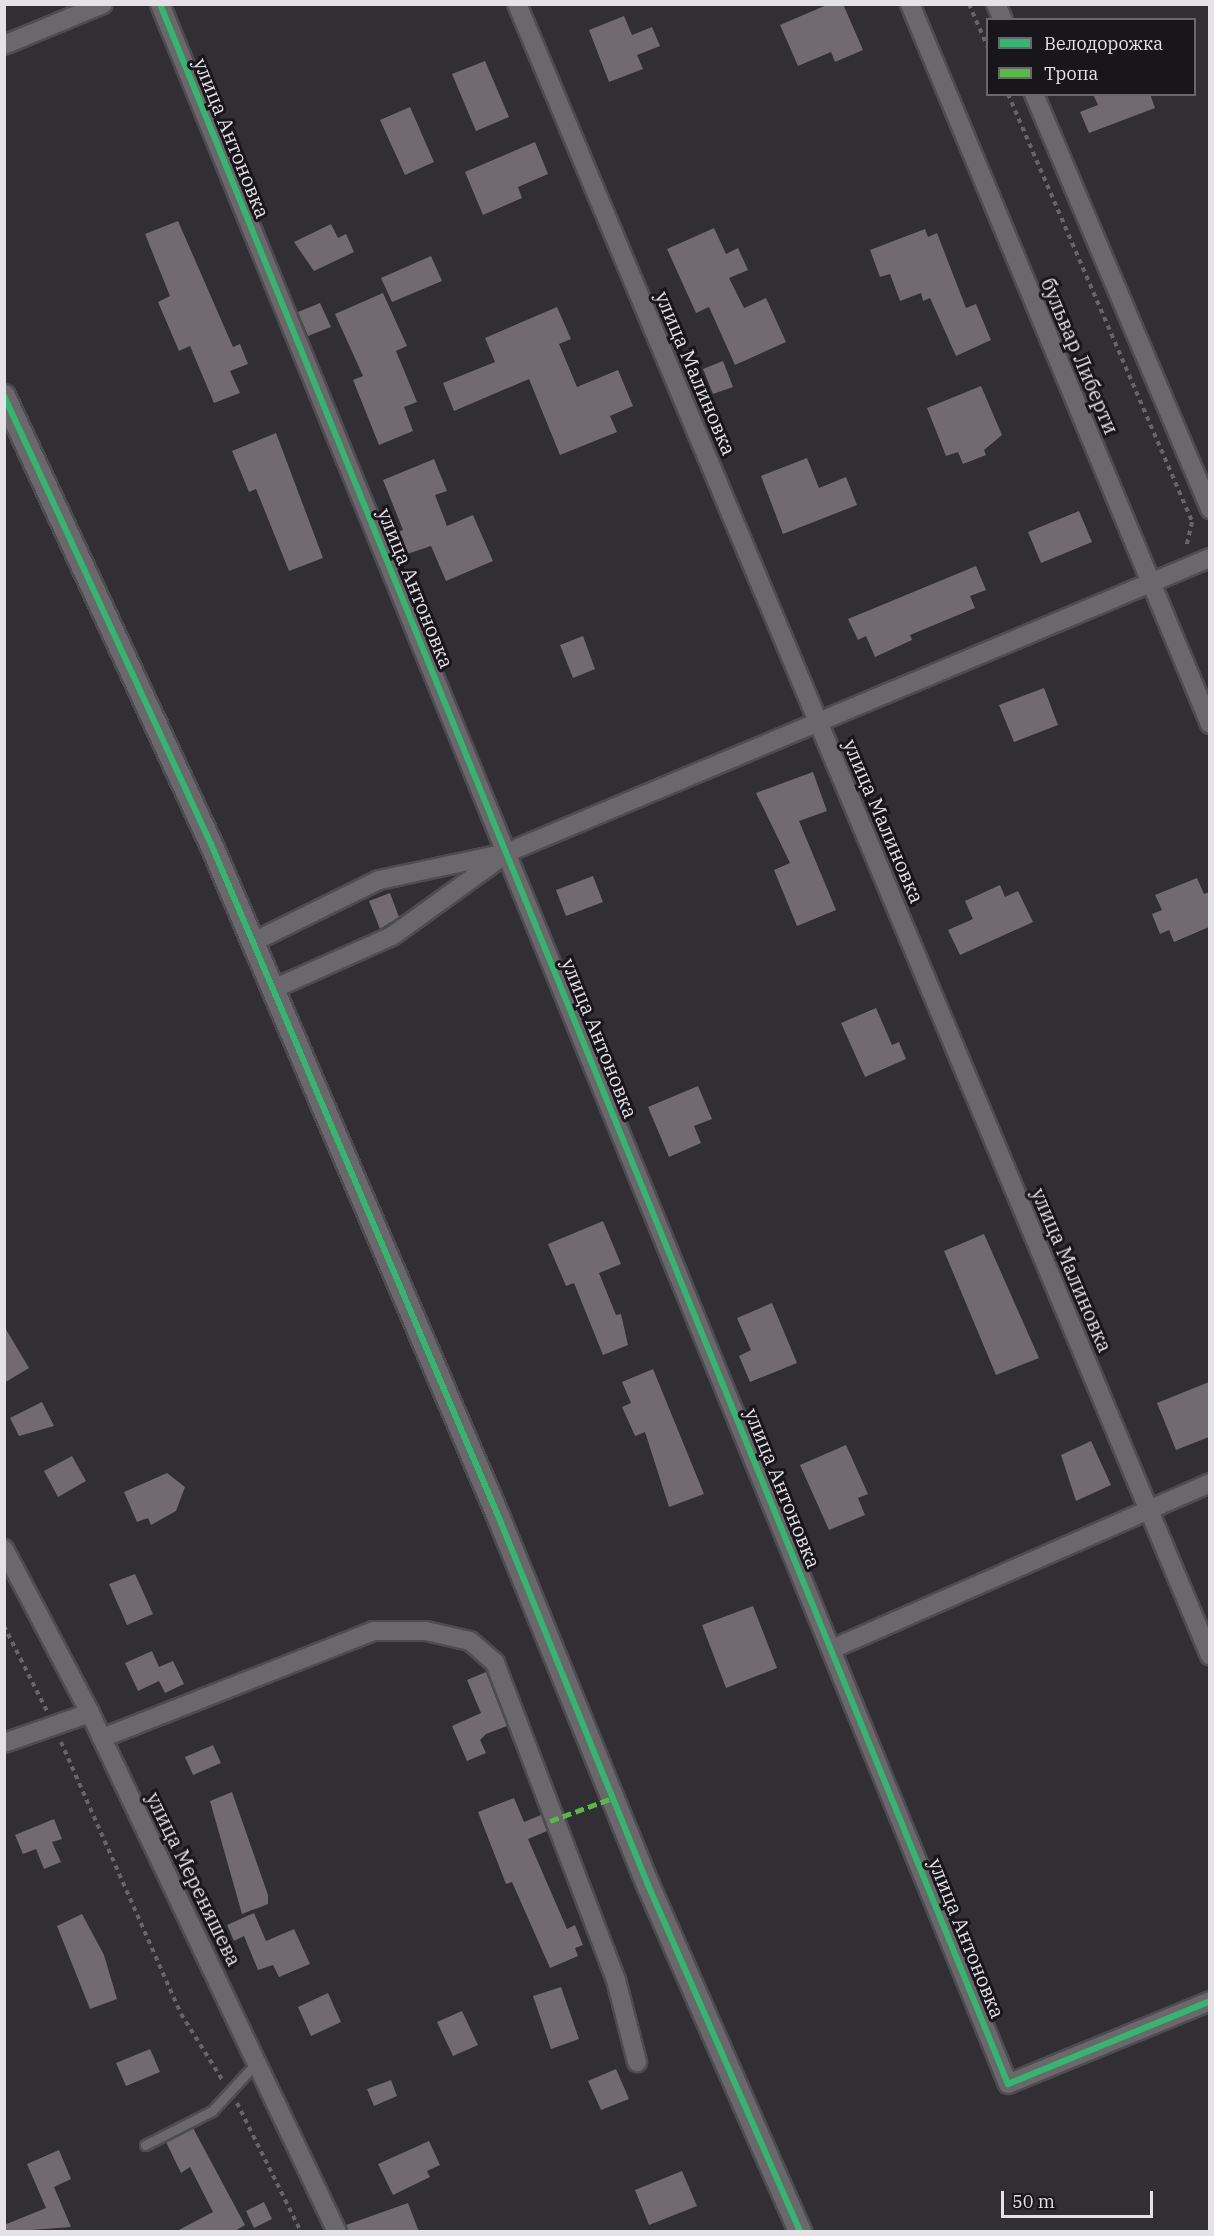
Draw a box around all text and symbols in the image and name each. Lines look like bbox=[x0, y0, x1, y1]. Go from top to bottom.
legend bbox=[986, 18, 1196, 96]
text: Велодорожка bbox=[1044, 32, 1163, 55]
street label: улица Антоновка bbox=[189, 54, 275, 222]
text: Тропа bbox=[1044, 62, 1098, 85]
street label: бульвар Либерти bbox=[1036, 274, 1124, 438]
street label: улица Малиновка bbox=[651, 287, 741, 459]
street label: улица Антоновка bbox=[373, 504, 459, 672]
street label: улица Малиновка bbox=[839, 735, 929, 907]
street label: улица Антоновка bbox=[557, 954, 643, 1122]
street label: улица Малиновка bbox=[1027, 1184, 1117, 1356]
street label: улица Антоновка bbox=[740, 1404, 826, 1572]
street label: улица Мереняшева bbox=[141, 1788, 247, 1970]
street label: улица Антоновка bbox=[924, 1854, 1010, 2022]
scale bar bbox=[1004, 2179, 1156, 2217]
text: 50 m bbox=[1012, 2190, 1055, 2213]

